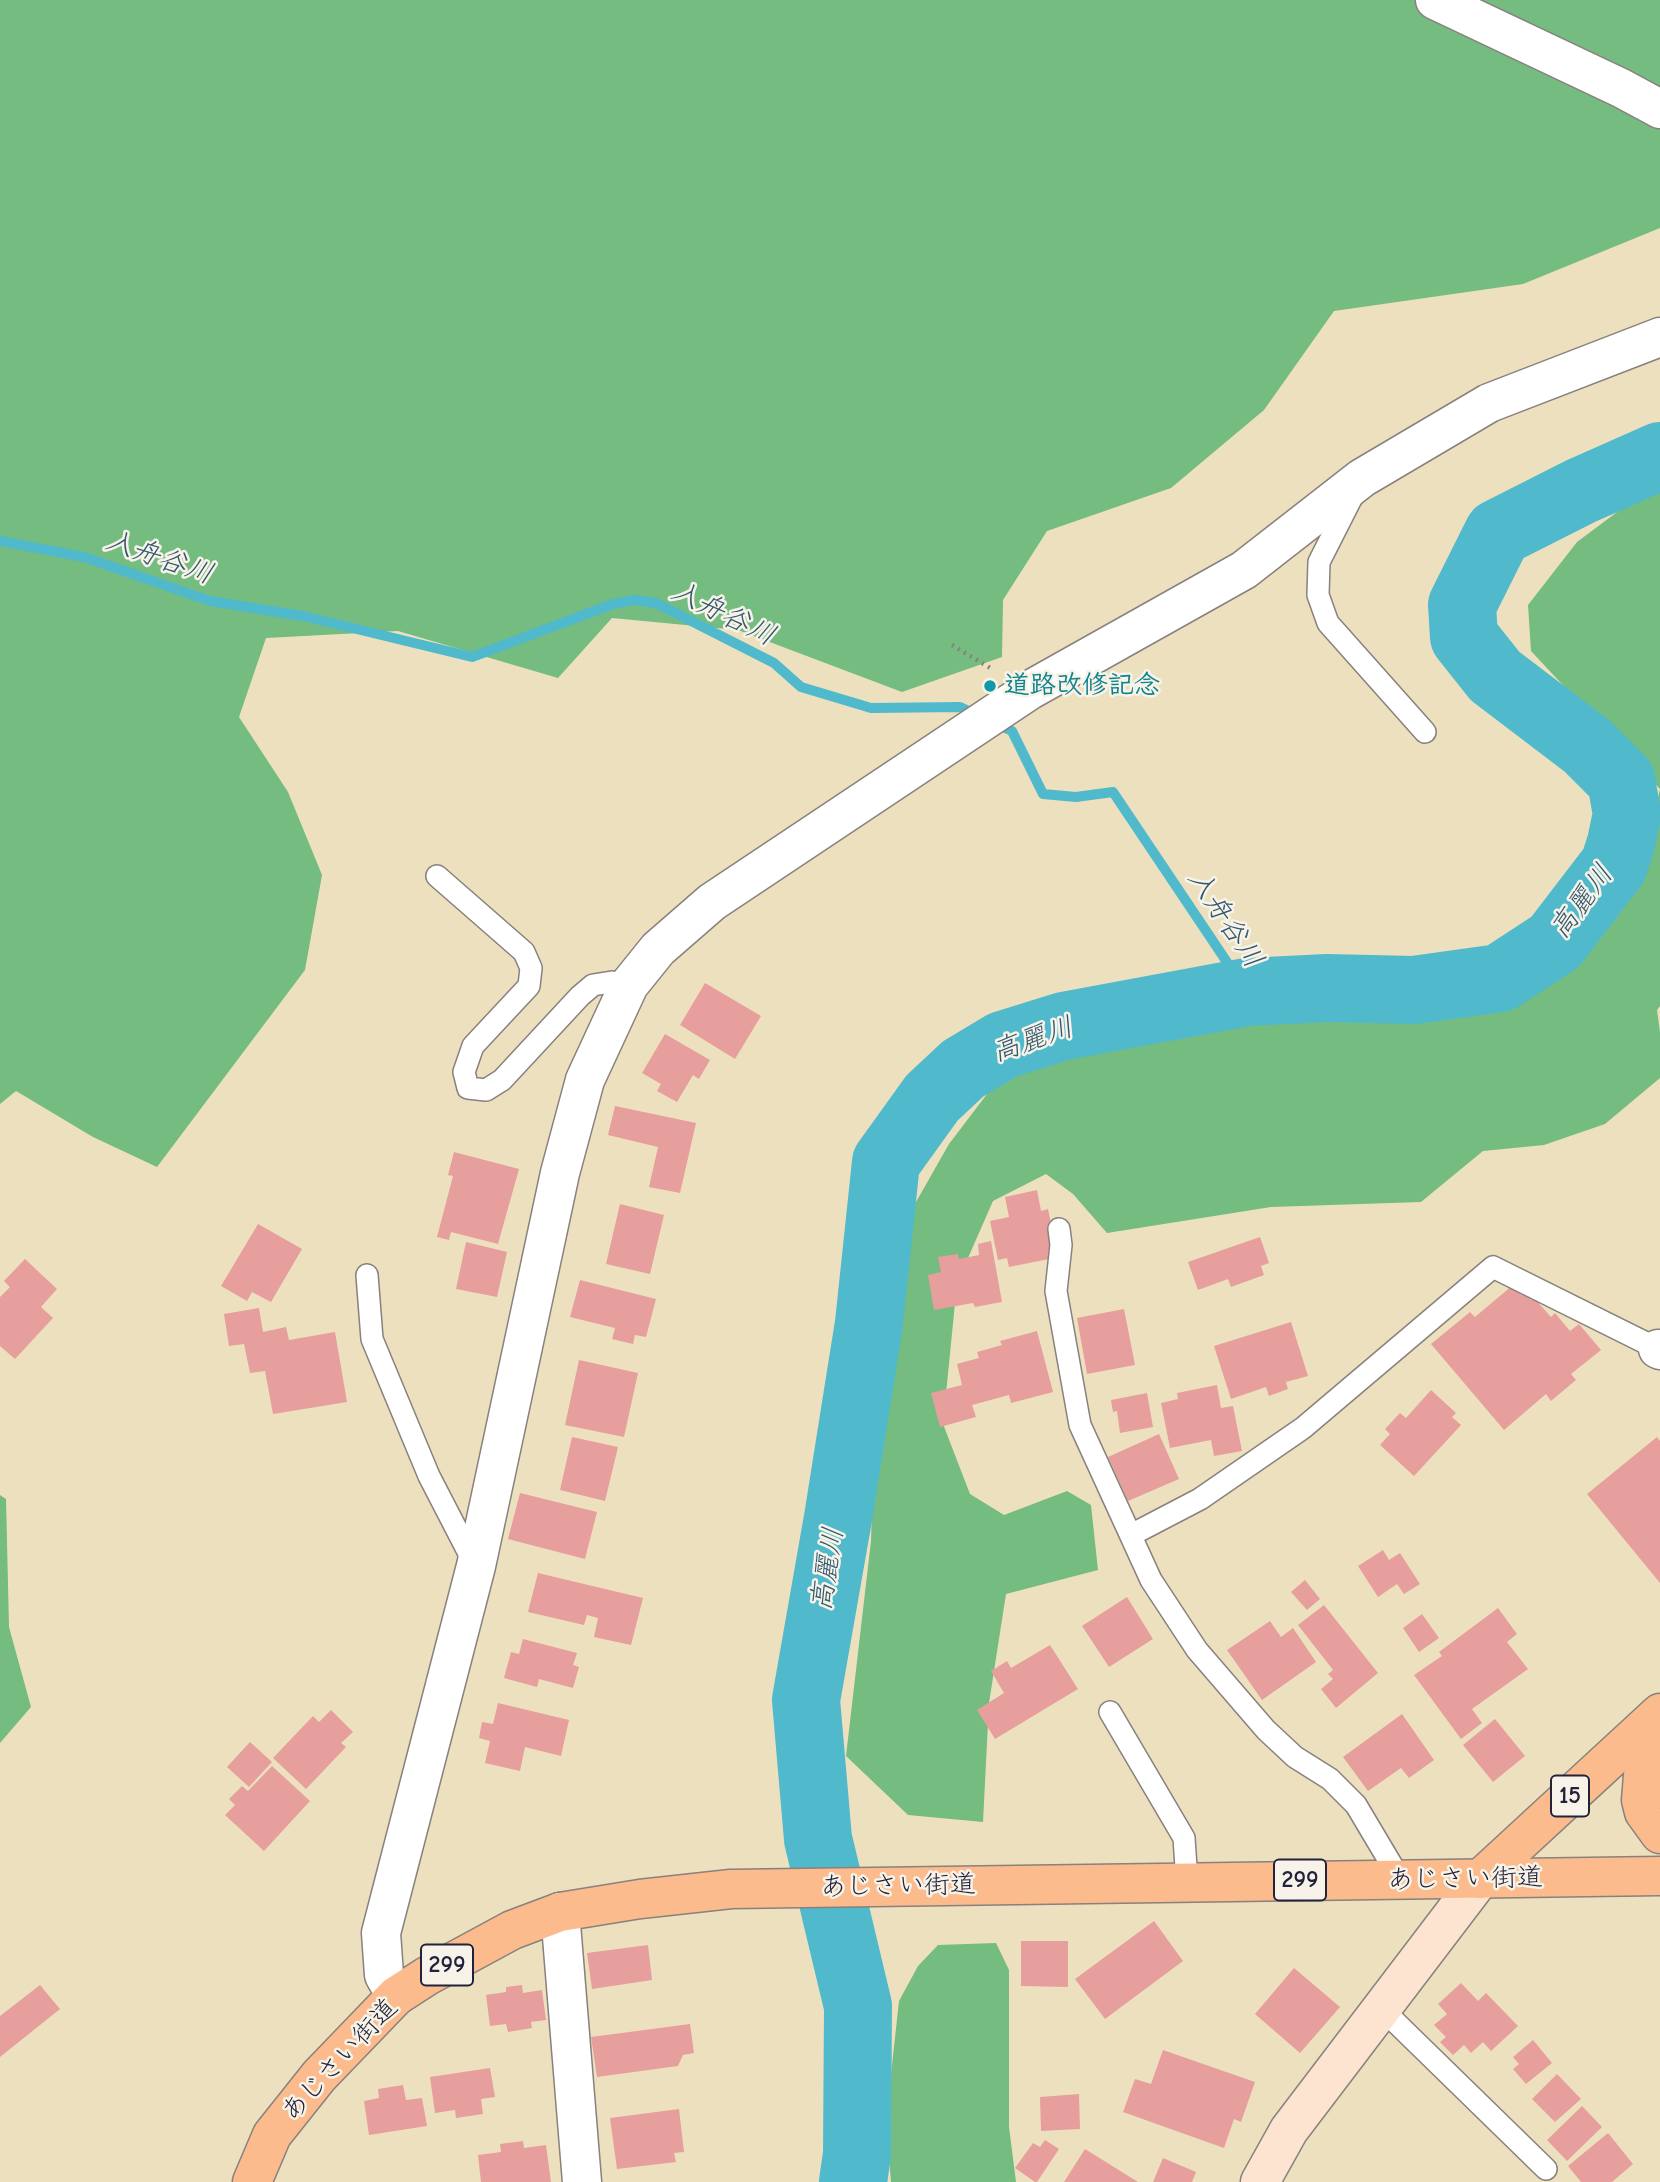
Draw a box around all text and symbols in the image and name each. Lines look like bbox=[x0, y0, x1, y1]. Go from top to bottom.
water label: 入舟谷川 bbox=[101, 524, 217, 592]
water label: 入舟谷川 bbox=[665, 574, 781, 654]
place label: 道路改修記念 bbox=[1004, 670, 1160, 702]
marker: 道路改修記念 bbox=[982, 678, 998, 694]
water label: 高麗川 bbox=[1543, 858, 1621, 946]
water label: 入舟谷川 bbox=[1180, 863, 1270, 975]
water label: 高麗川 bbox=[988, 1010, 1078, 1070]
water label: 高麗川 bbox=[805, 1525, 851, 1613]
road number: 15 bbox=[1551, 1776, 1589, 1816]
road number: 299 bbox=[1274, 1859, 1326, 1900]
street label: あじさい街道 bbox=[1387, 1862, 1543, 1896]
street label: あじさい街道 bbox=[820, 1869, 976, 1903]
road number: 299 bbox=[421, 1944, 473, 1986]
street label: あじさい街道 bbox=[275, 1992, 405, 2128]

